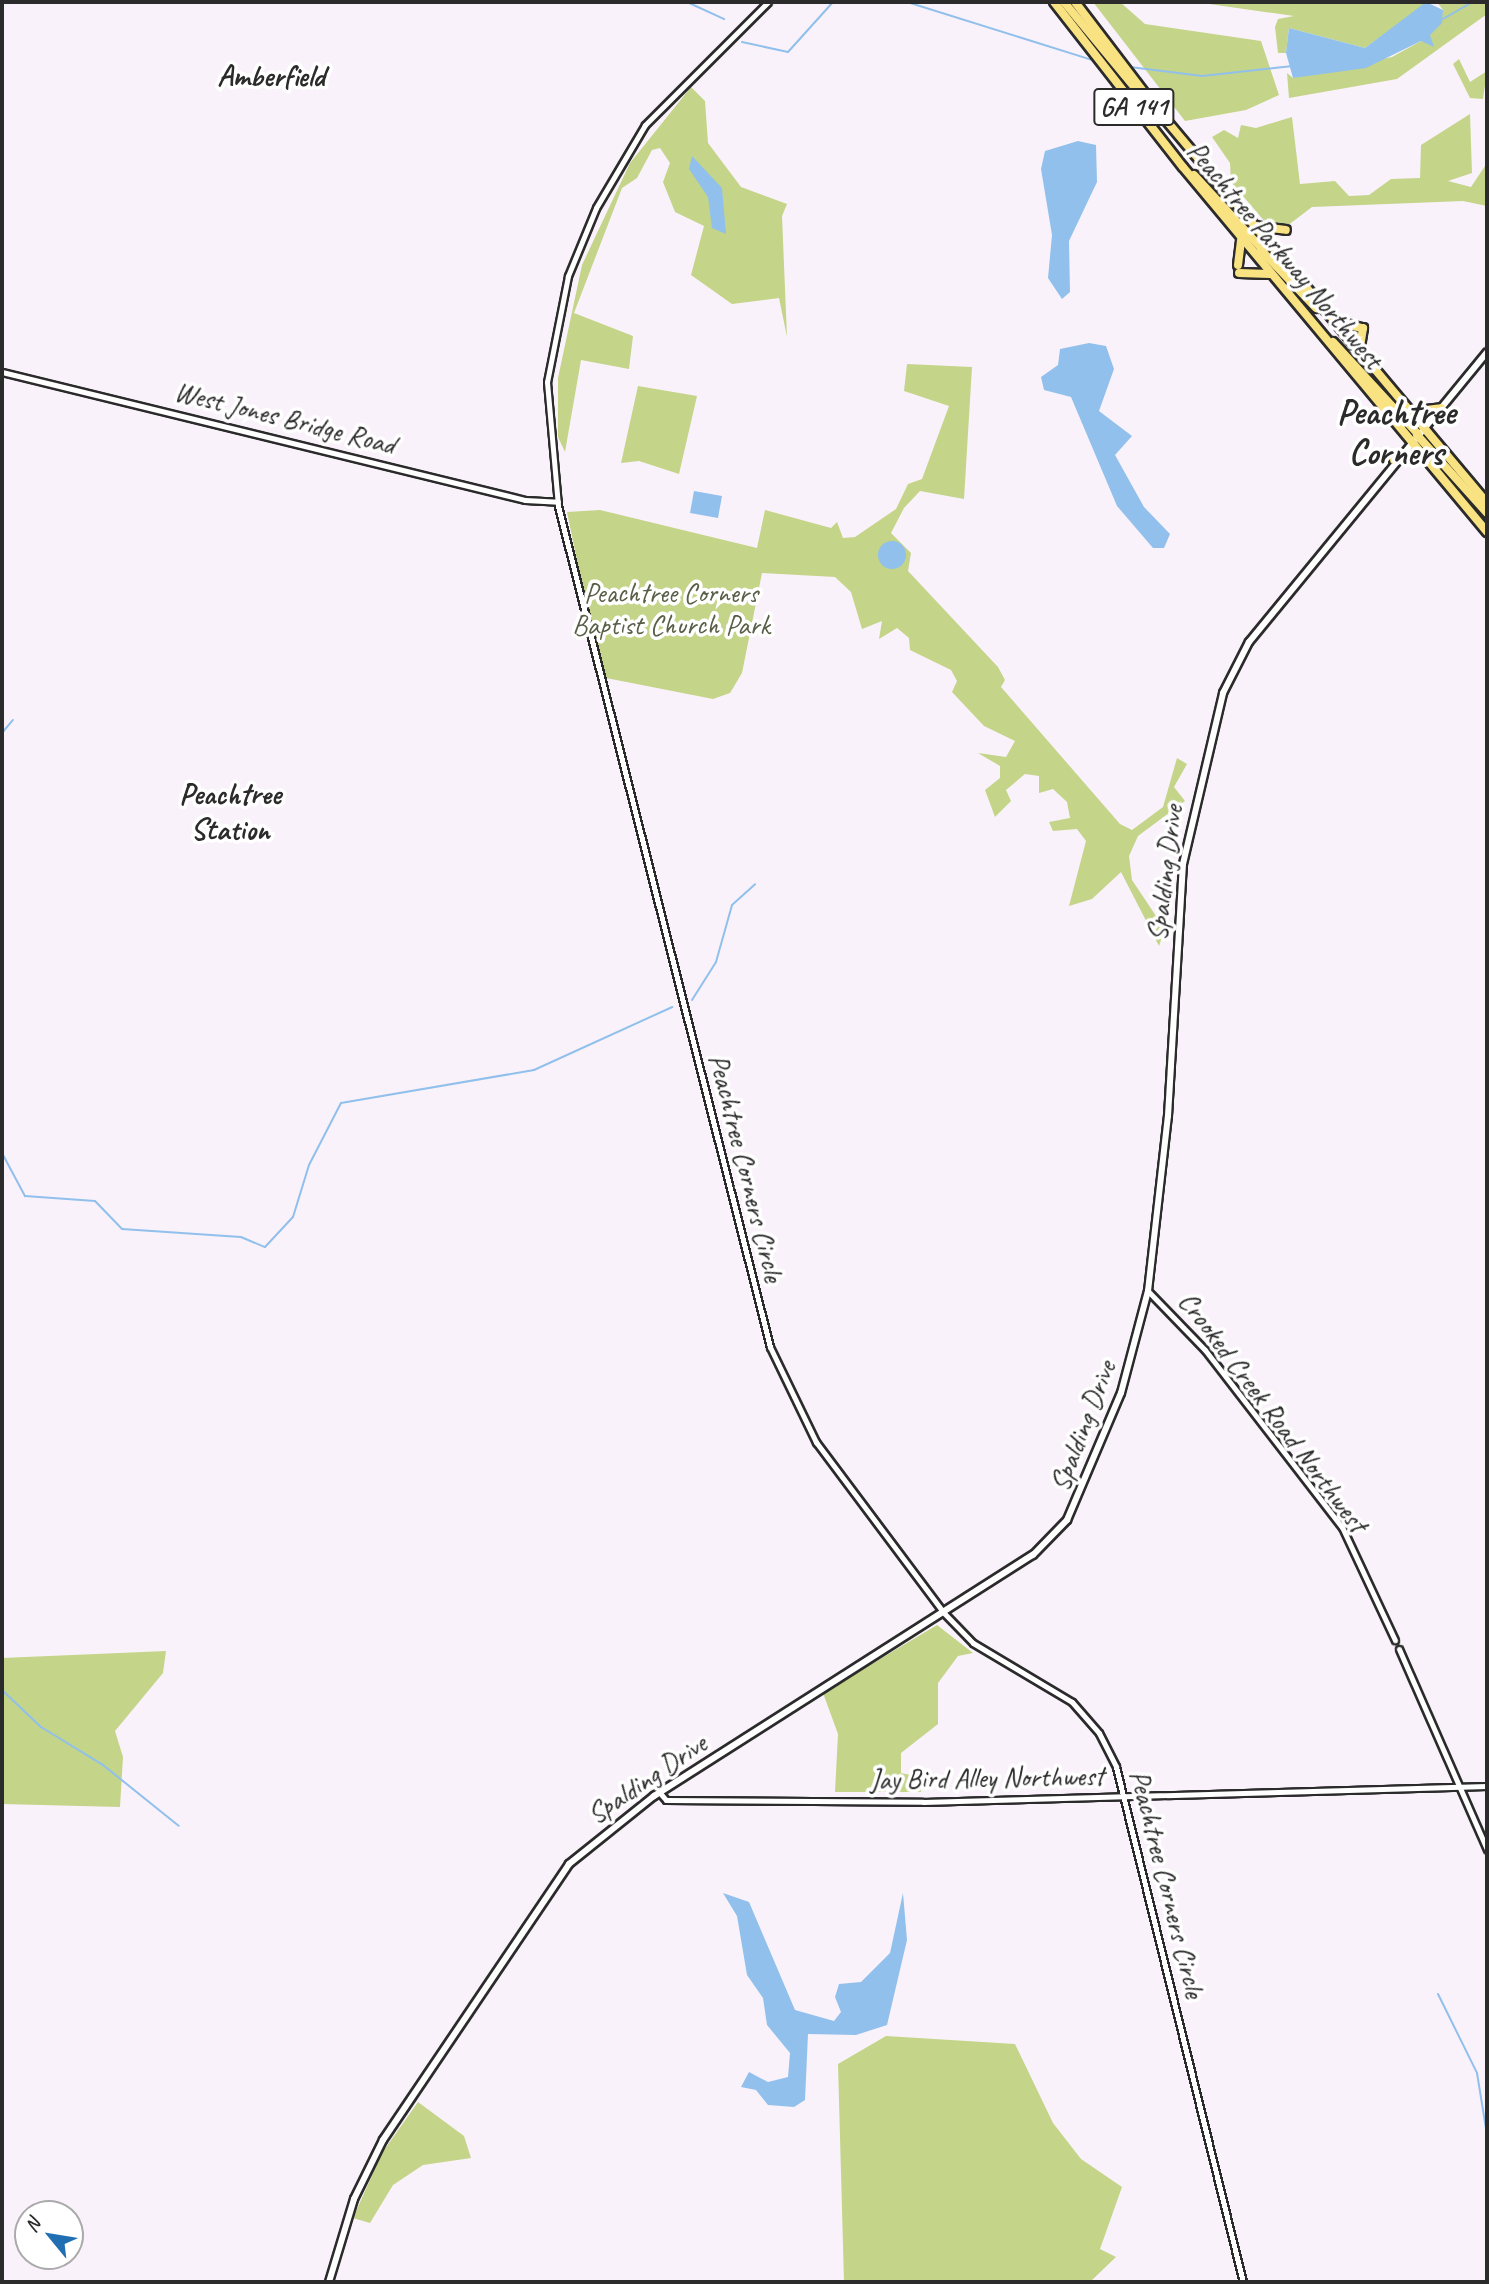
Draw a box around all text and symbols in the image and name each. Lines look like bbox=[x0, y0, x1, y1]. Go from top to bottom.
district label: Amberfield bbox=[217, 58, 325, 94]
road number: GA 141 bbox=[1092, 85, 1176, 130]
street label: Peachtree Parkway Northwest bbox=[1180, 134, 1390, 376]
street label: West Jones Bridge Road bbox=[172, 374, 398, 462]
district label: Peachtree Corners bbox=[1337, 392, 1455, 474]
park label: Peachtree Corners Baptist Church Park bbox=[572, 576, 770, 642]
district label: Peachtree Station bbox=[179, 776, 281, 846]
street label: Spalding Drive bbox=[1140, 803, 1190, 943]
street label: Peachtree Corners Circle bbox=[701, 1051, 791, 1285]
street label: Crooked Creek Road Northwest bbox=[1171, 1285, 1375, 1539]
street label: Spalding Drive bbox=[1043, 1356, 1123, 1496]
street label: Spalding Drive bbox=[581, 1727, 713, 1831]
street label: Jay Bird Alley Northwest bbox=[870, 1759, 1104, 1797]
street label: Peachtree Corners Circle bbox=[1122, 1767, 1212, 2001]
north arrow bbox=[14, 2200, 84, 2270]
text: N bbox=[19, 2214, 46, 2237]

